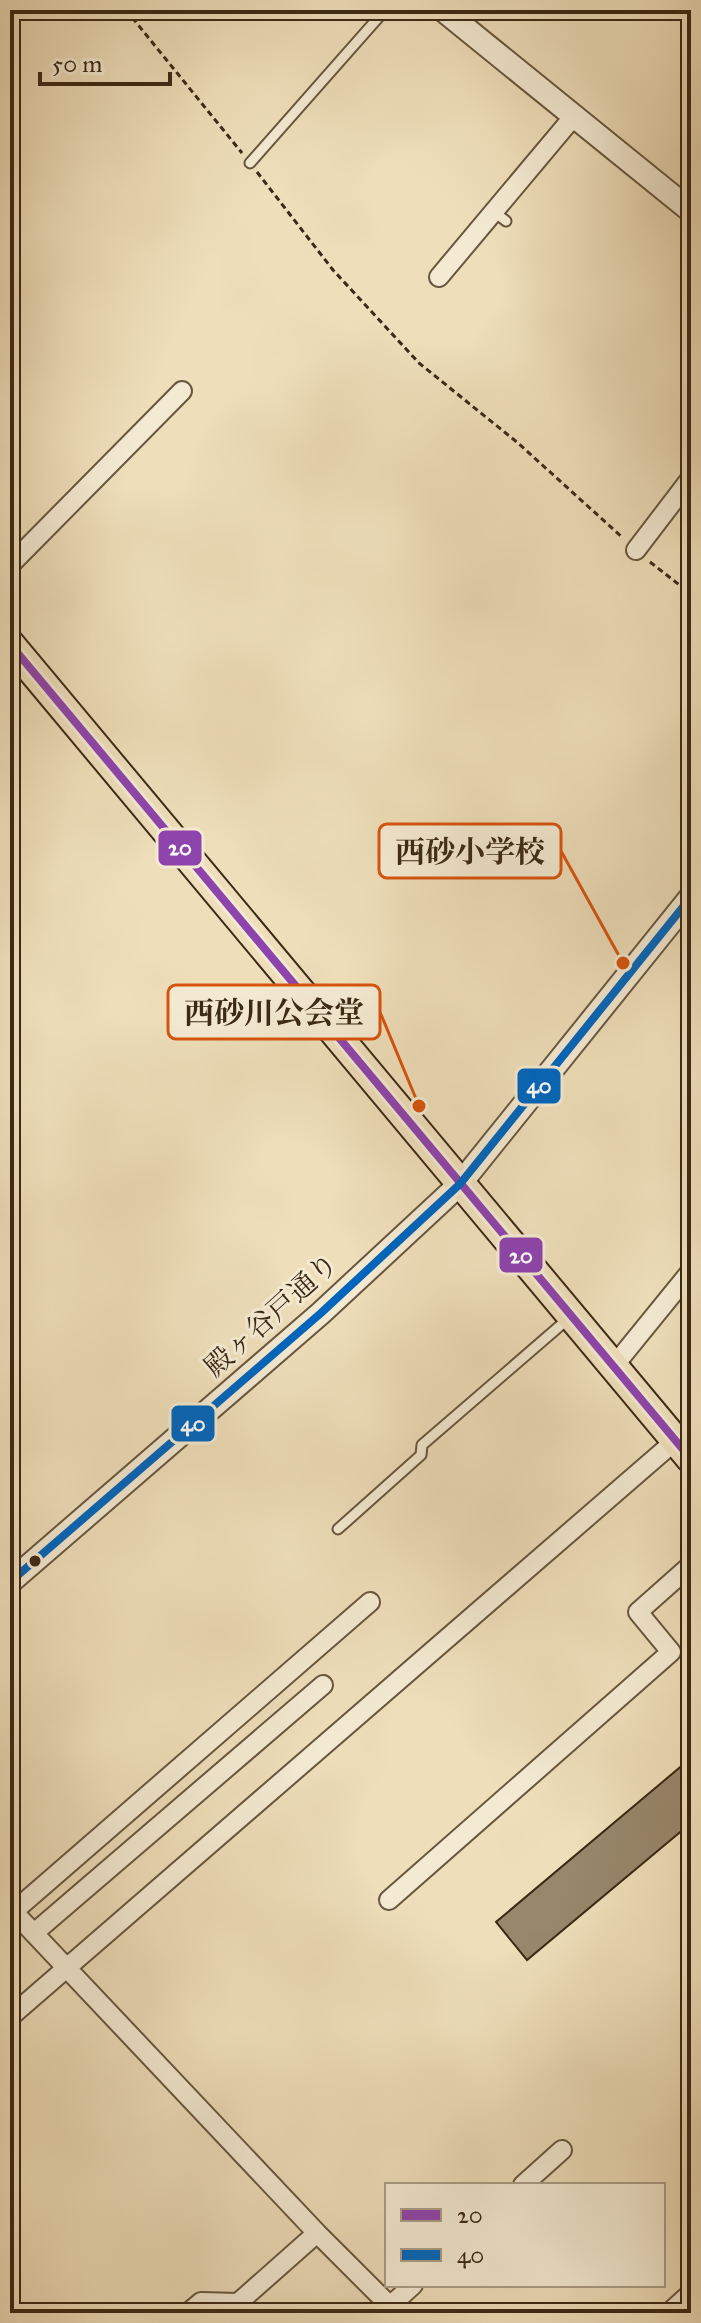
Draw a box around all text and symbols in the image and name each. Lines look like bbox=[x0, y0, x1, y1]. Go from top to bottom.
scale bar bbox=[40, 36, 170, 86]
text: 50 m bbox=[52, 49, 102, 79]
callout: 西砂小学校 bbox=[379, 824, 561, 878]
line badge: 20 bbox=[157, 829, 203, 867]
text: 20 bbox=[168, 834, 192, 861]
text: 西砂小学校 bbox=[395, 834, 545, 870]
callout: 西砂川公会堂 bbox=[168, 985, 380, 1039]
text: 西砂川公会堂 bbox=[184, 995, 364, 1031]
line badge: 40 bbox=[516, 1067, 562, 1105]
text: 40 bbox=[526, 1072, 552, 1099]
line badge: 20 bbox=[498, 1236, 544, 1274]
text: 20 bbox=[509, 1242, 533, 1269]
street label: 殿ヶ谷戸通り bbox=[197, 1246, 345, 1384]
line badge: 40 bbox=[170, 1404, 216, 1443]
text: 40 bbox=[180, 1410, 206, 1437]
unlabelled marker bbox=[27, 1553, 43, 1569]
legend bbox=[385, 2183, 665, 2287]
text: 20 bbox=[457, 2200, 483, 2230]
text: 40 bbox=[457, 2240, 484, 2270]

